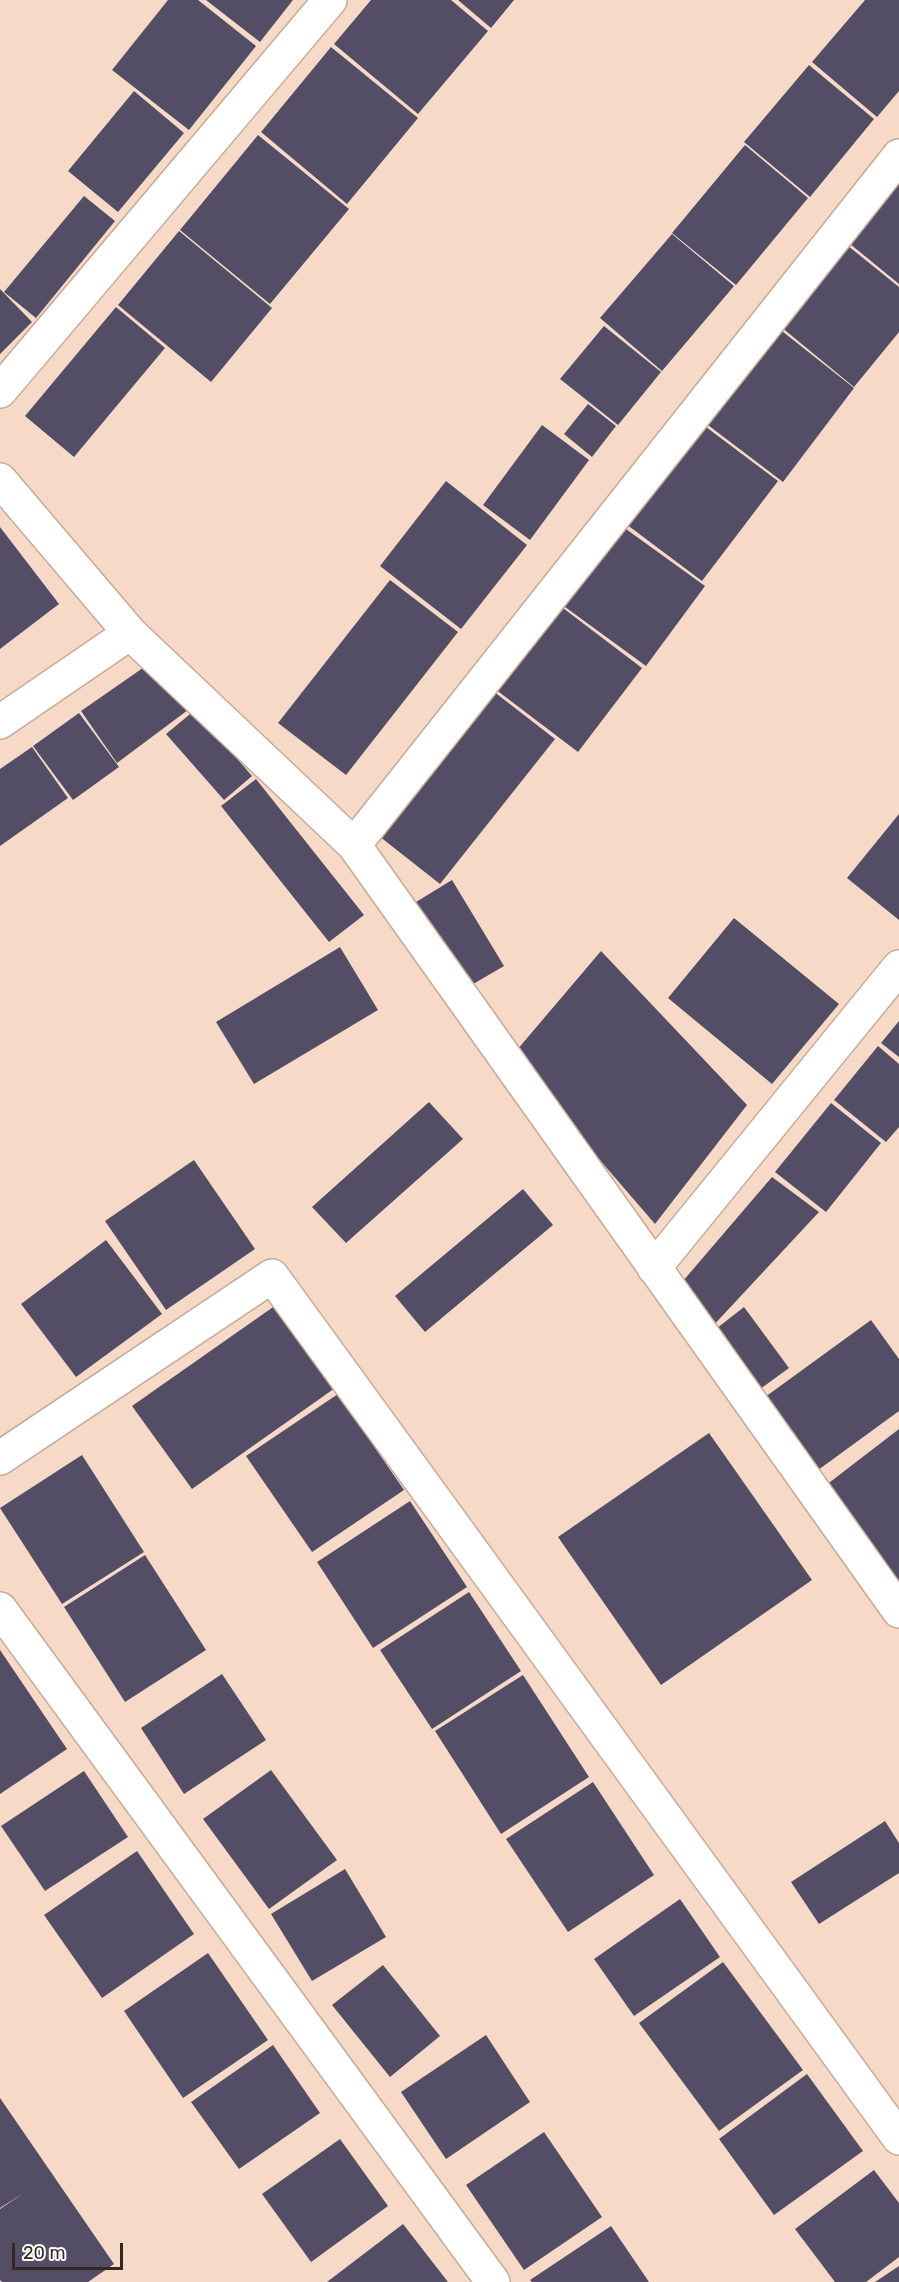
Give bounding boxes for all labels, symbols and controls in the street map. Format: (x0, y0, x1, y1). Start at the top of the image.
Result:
scale bar (15, 2231, 126, 2269)
text: 20 m (23, 2242, 65, 2264)

